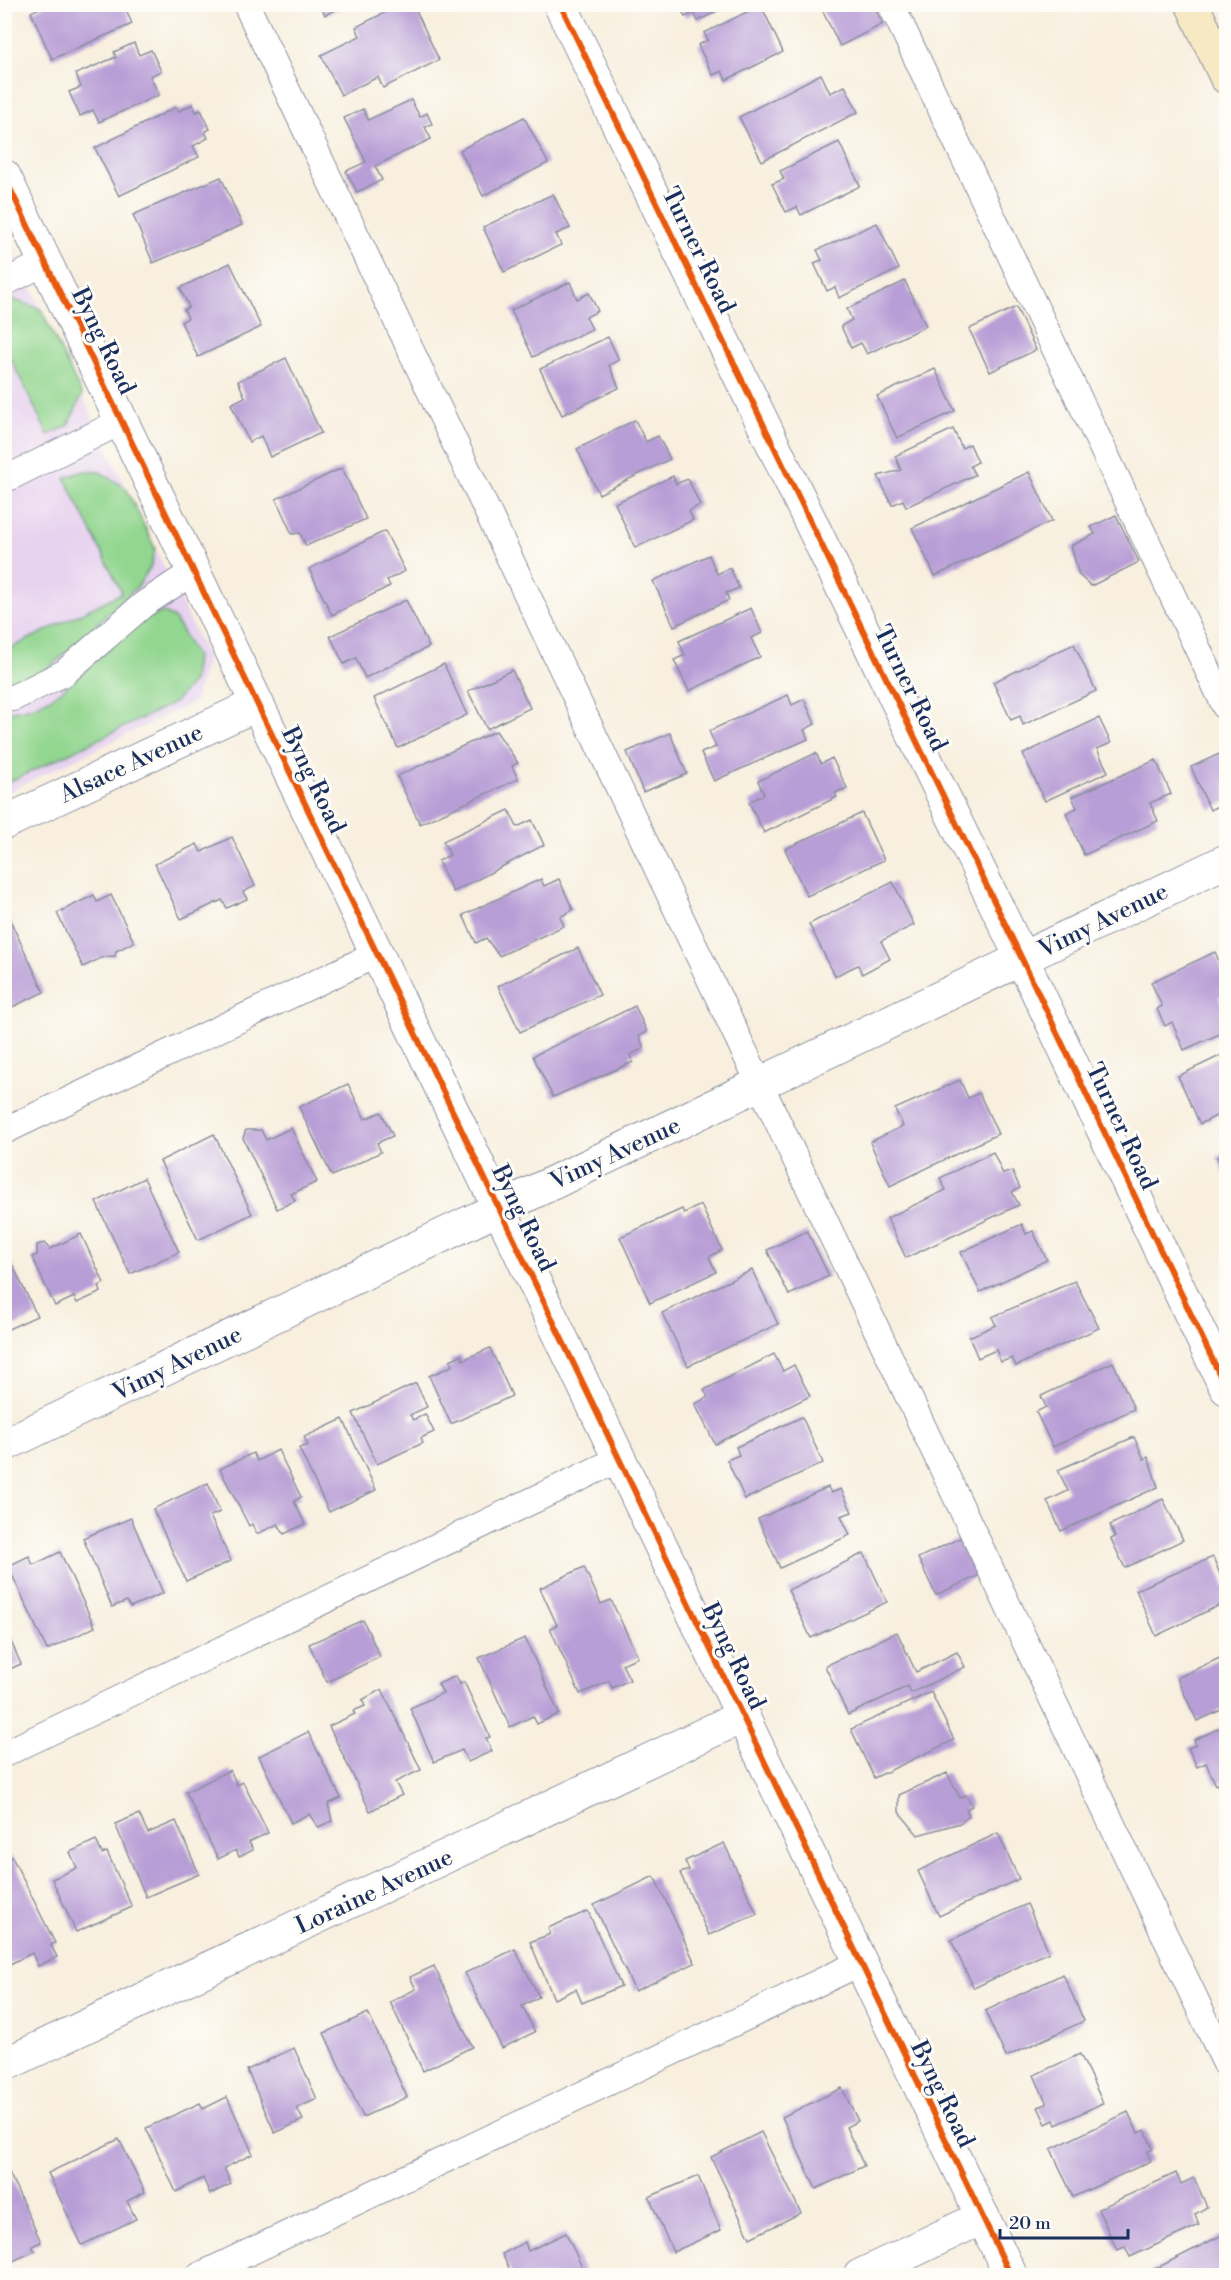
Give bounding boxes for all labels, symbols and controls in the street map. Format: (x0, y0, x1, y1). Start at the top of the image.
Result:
street label: Turner Road (655, 182, 742, 319)
street label: Byng Road (64, 282, 142, 400)
street label: Turner Road (867, 620, 954, 757)
street label: Alsace Avenue (54, 718, 208, 811)
street label: Byng Road (274, 721, 352, 839)
street label: Vimy Avenue (1033, 877, 1173, 966)
street label: Turner Road (1079, 1058, 1164, 1195)
street label: Vimy Avenue (545, 1111, 685, 1198)
street label: Byng Road (484, 1159, 562, 1277)
street label: Vimy Avenue (107, 1320, 247, 1409)
street label: Byng Road (694, 1597, 772, 1715)
street label: Loraine Avenue (291, 1842, 458, 1941)
street label: Byng Road (903, 2035, 981, 2153)
scale bar (1000, 2202, 1128, 2240)
text: 20 m (1009, 2212, 1051, 2235)

